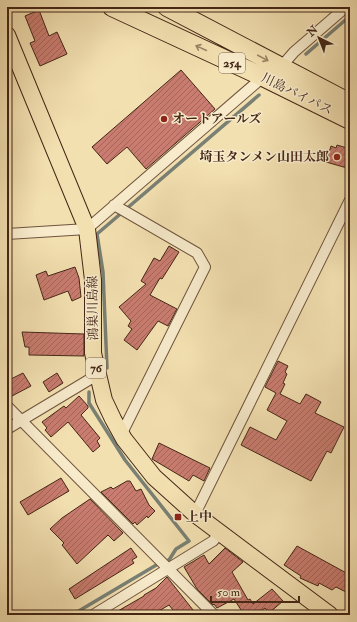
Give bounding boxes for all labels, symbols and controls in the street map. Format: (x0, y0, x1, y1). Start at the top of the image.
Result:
north arrow (299, 18, 339, 58)
text: N (304, 22, 321, 40)
one-way arrow (196, 44, 208, 51)
road number: 254 (219, 53, 245, 73)
one-way arrow (257, 54, 269, 62)
street label: 川島バイパス (259, 70, 335, 118)
place label: オートアールズ (172, 111, 262, 127)
marker: オートアールズ (159, 114, 169, 124)
place label: 埼玉タンメン山田太郎 (199, 149, 329, 165)
marker: 埼玉タンメン山田太郎 (332, 152, 342, 162)
street label: 鴻巣川島線 (84, 275, 102, 341)
road number: 76 (86, 358, 106, 378)
place label: 上中 (186, 509, 212, 525)
marker: 上中 (173, 512, 183, 522)
scale bar (211, 578, 299, 604)
text: 50 m (217, 585, 241, 600)

